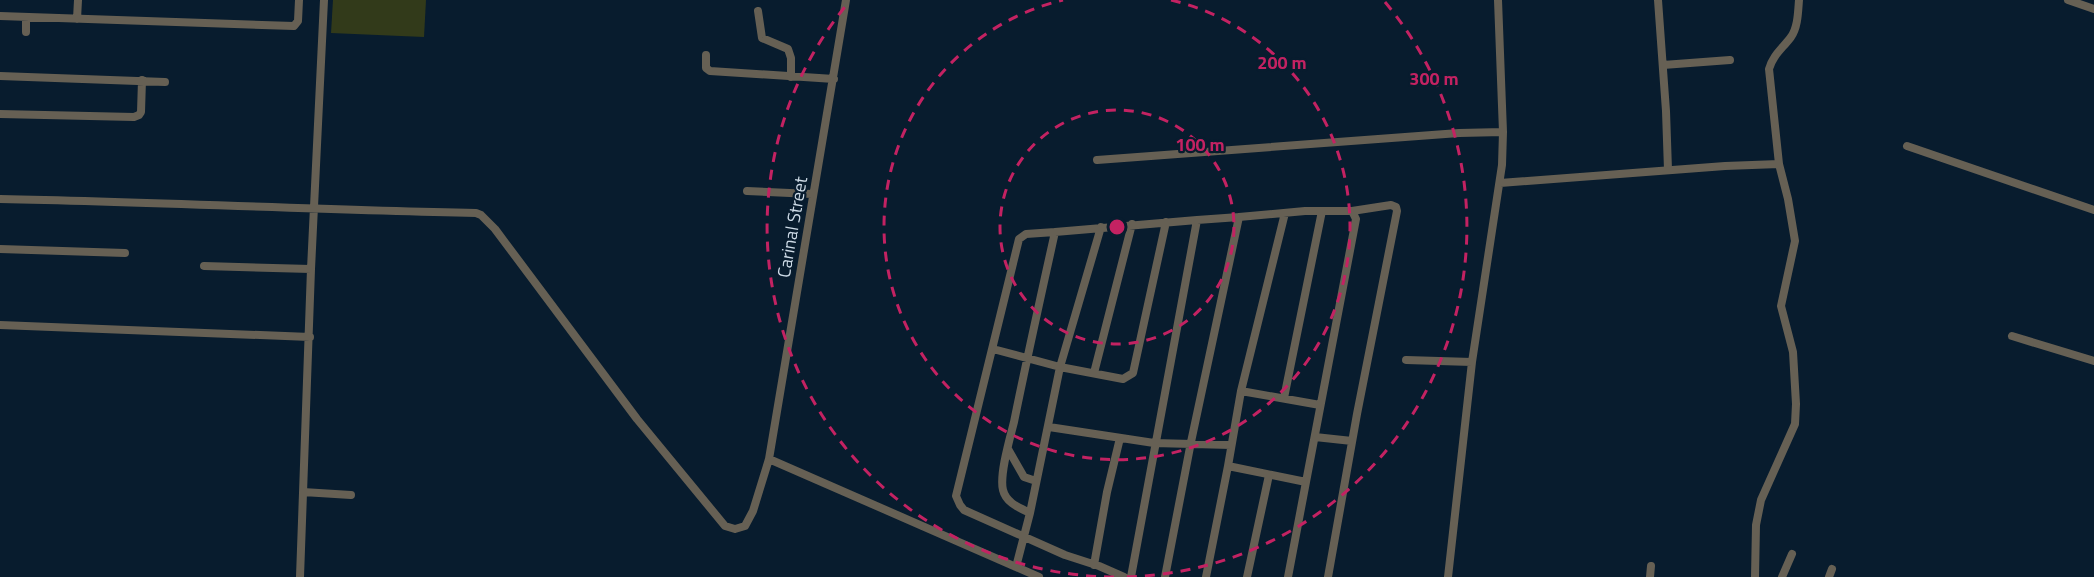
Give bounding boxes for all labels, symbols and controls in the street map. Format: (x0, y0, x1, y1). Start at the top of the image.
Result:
text: 200 m (1257, 49, 1307, 76)
text: 300 m (1409, 65, 1459, 92)
text: 100 m (1175, 131, 1225, 158)
street label: Carinal Street (770, 174, 814, 280)
centre of rings (1107, 217, 1127, 237)

